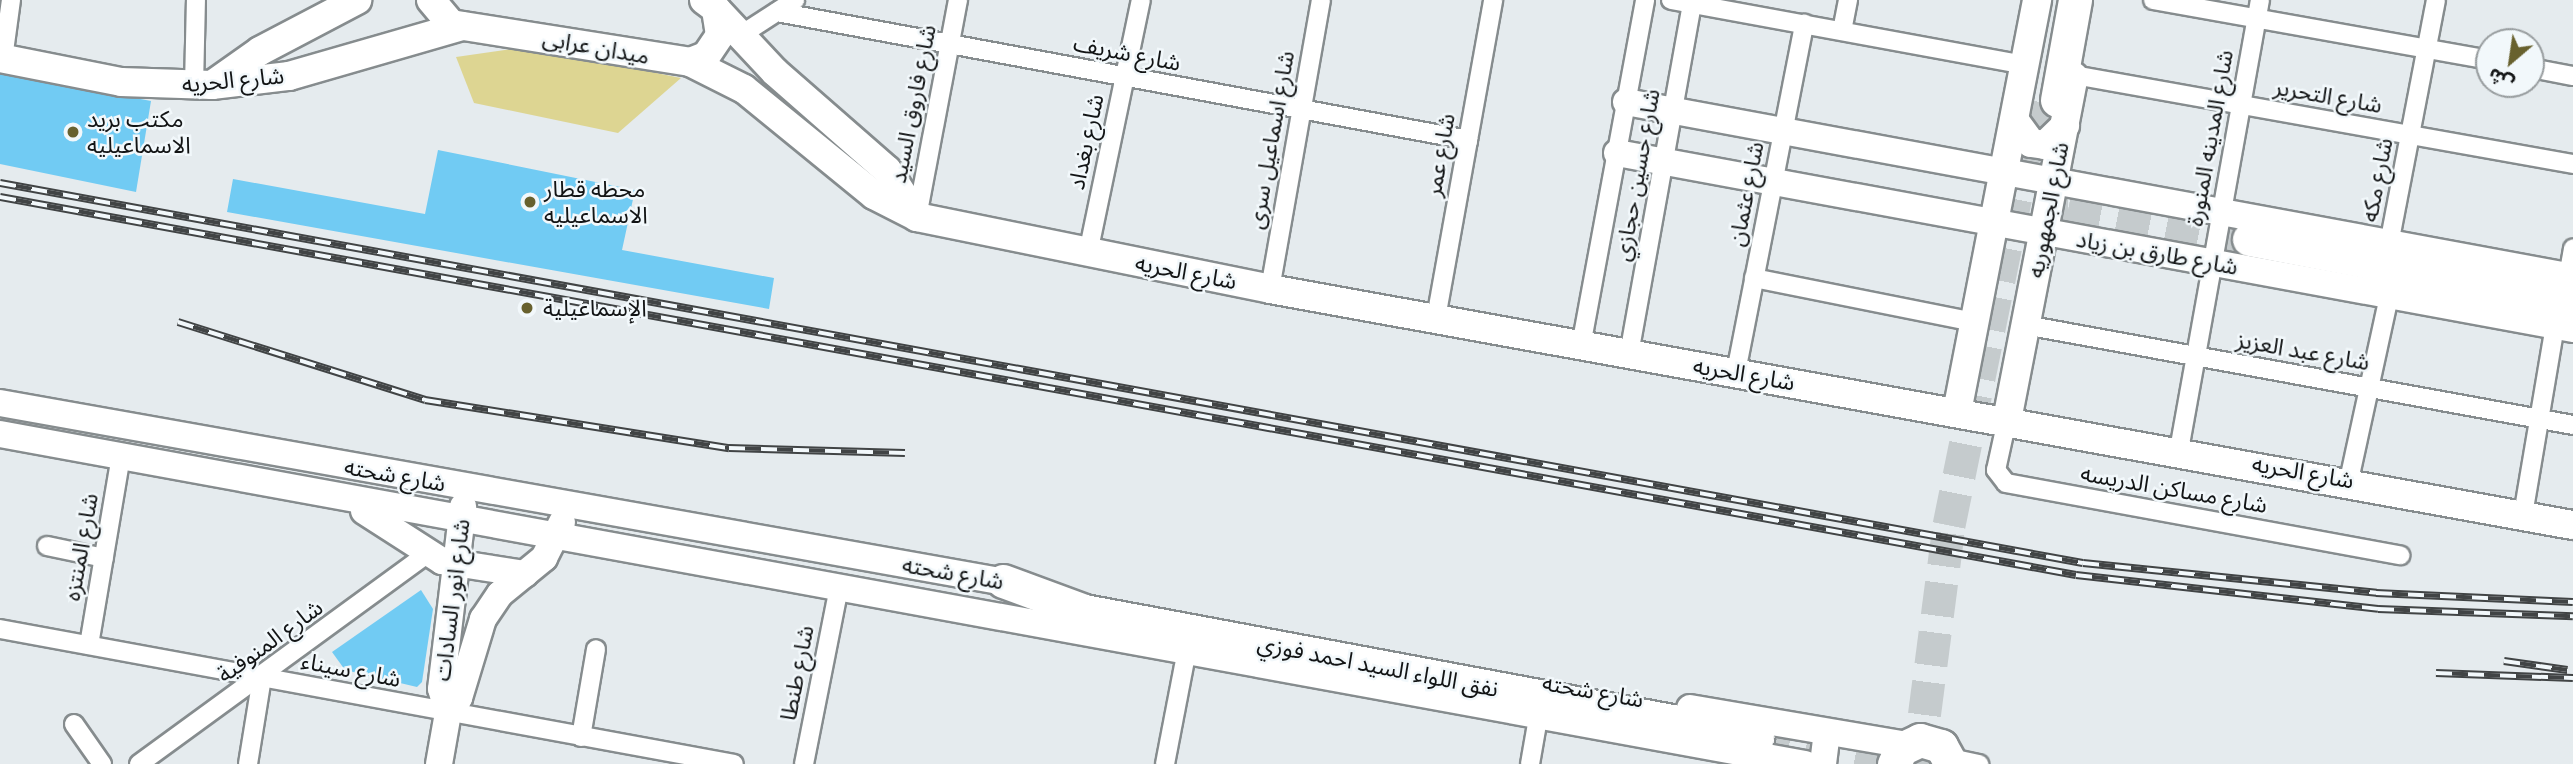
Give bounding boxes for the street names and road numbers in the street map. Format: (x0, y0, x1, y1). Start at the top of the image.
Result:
street label: شارع فاروق السيد (884, 23, 942, 185)
street label: ميدان عرابى (540, 24, 652, 70)
street label: شارع شريف (1071, 29, 1183, 77)
street label: شارع المدينه المنورة (2181, 48, 2239, 228)
street label: شارع اسماعيل سرى (1242, 49, 1300, 231)
street label: شارع الحريه (181, 62, 285, 98)
street label: شارع التحرير (2272, 73, 2384, 119)
street label: شارع حسين حجازي (1608, 87, 1666, 263)
street label: شارع بغداد (1062, 92, 1110, 192)
street label: شارع عمر (1419, 111, 1461, 199)
street label: شارع مكه (2355, 136, 2399, 224)
street label: شارع عثمان (1722, 139, 1770, 249)
street label: شارع الجمهوريه (2021, 140, 2075, 280)
street label: شارع طارق بن زياد (2074, 225, 2240, 281)
street label: شارع الحريه (1133, 249, 1239, 295)
street label: شارع عبد العزيز (2234, 326, 2372, 376)
street label: شارع الحريه (1691, 351, 1797, 397)
street label: شارع الحريه (2250, 449, 2356, 495)
street label: شارع شحته (342, 453, 448, 497)
street label: شارع مساكن الدريسه (2079, 459, 2269, 519)
street label: شارع المنتزه (58, 491, 104, 603)
street label: شارع انور السادات (428, 517, 476, 683)
street label: شارع شحته (900, 551, 1006, 595)
street label: شارع المنوفية (212, 594, 328, 688)
street label: شارع طنطا (774, 623, 820, 723)
street label: نفق اللواء السيد احمد فوزي (1255, 629, 1501, 703)
street label: شارع سيناء (299, 647, 403, 693)
street label: شارع شحته (1540, 669, 1646, 713)

